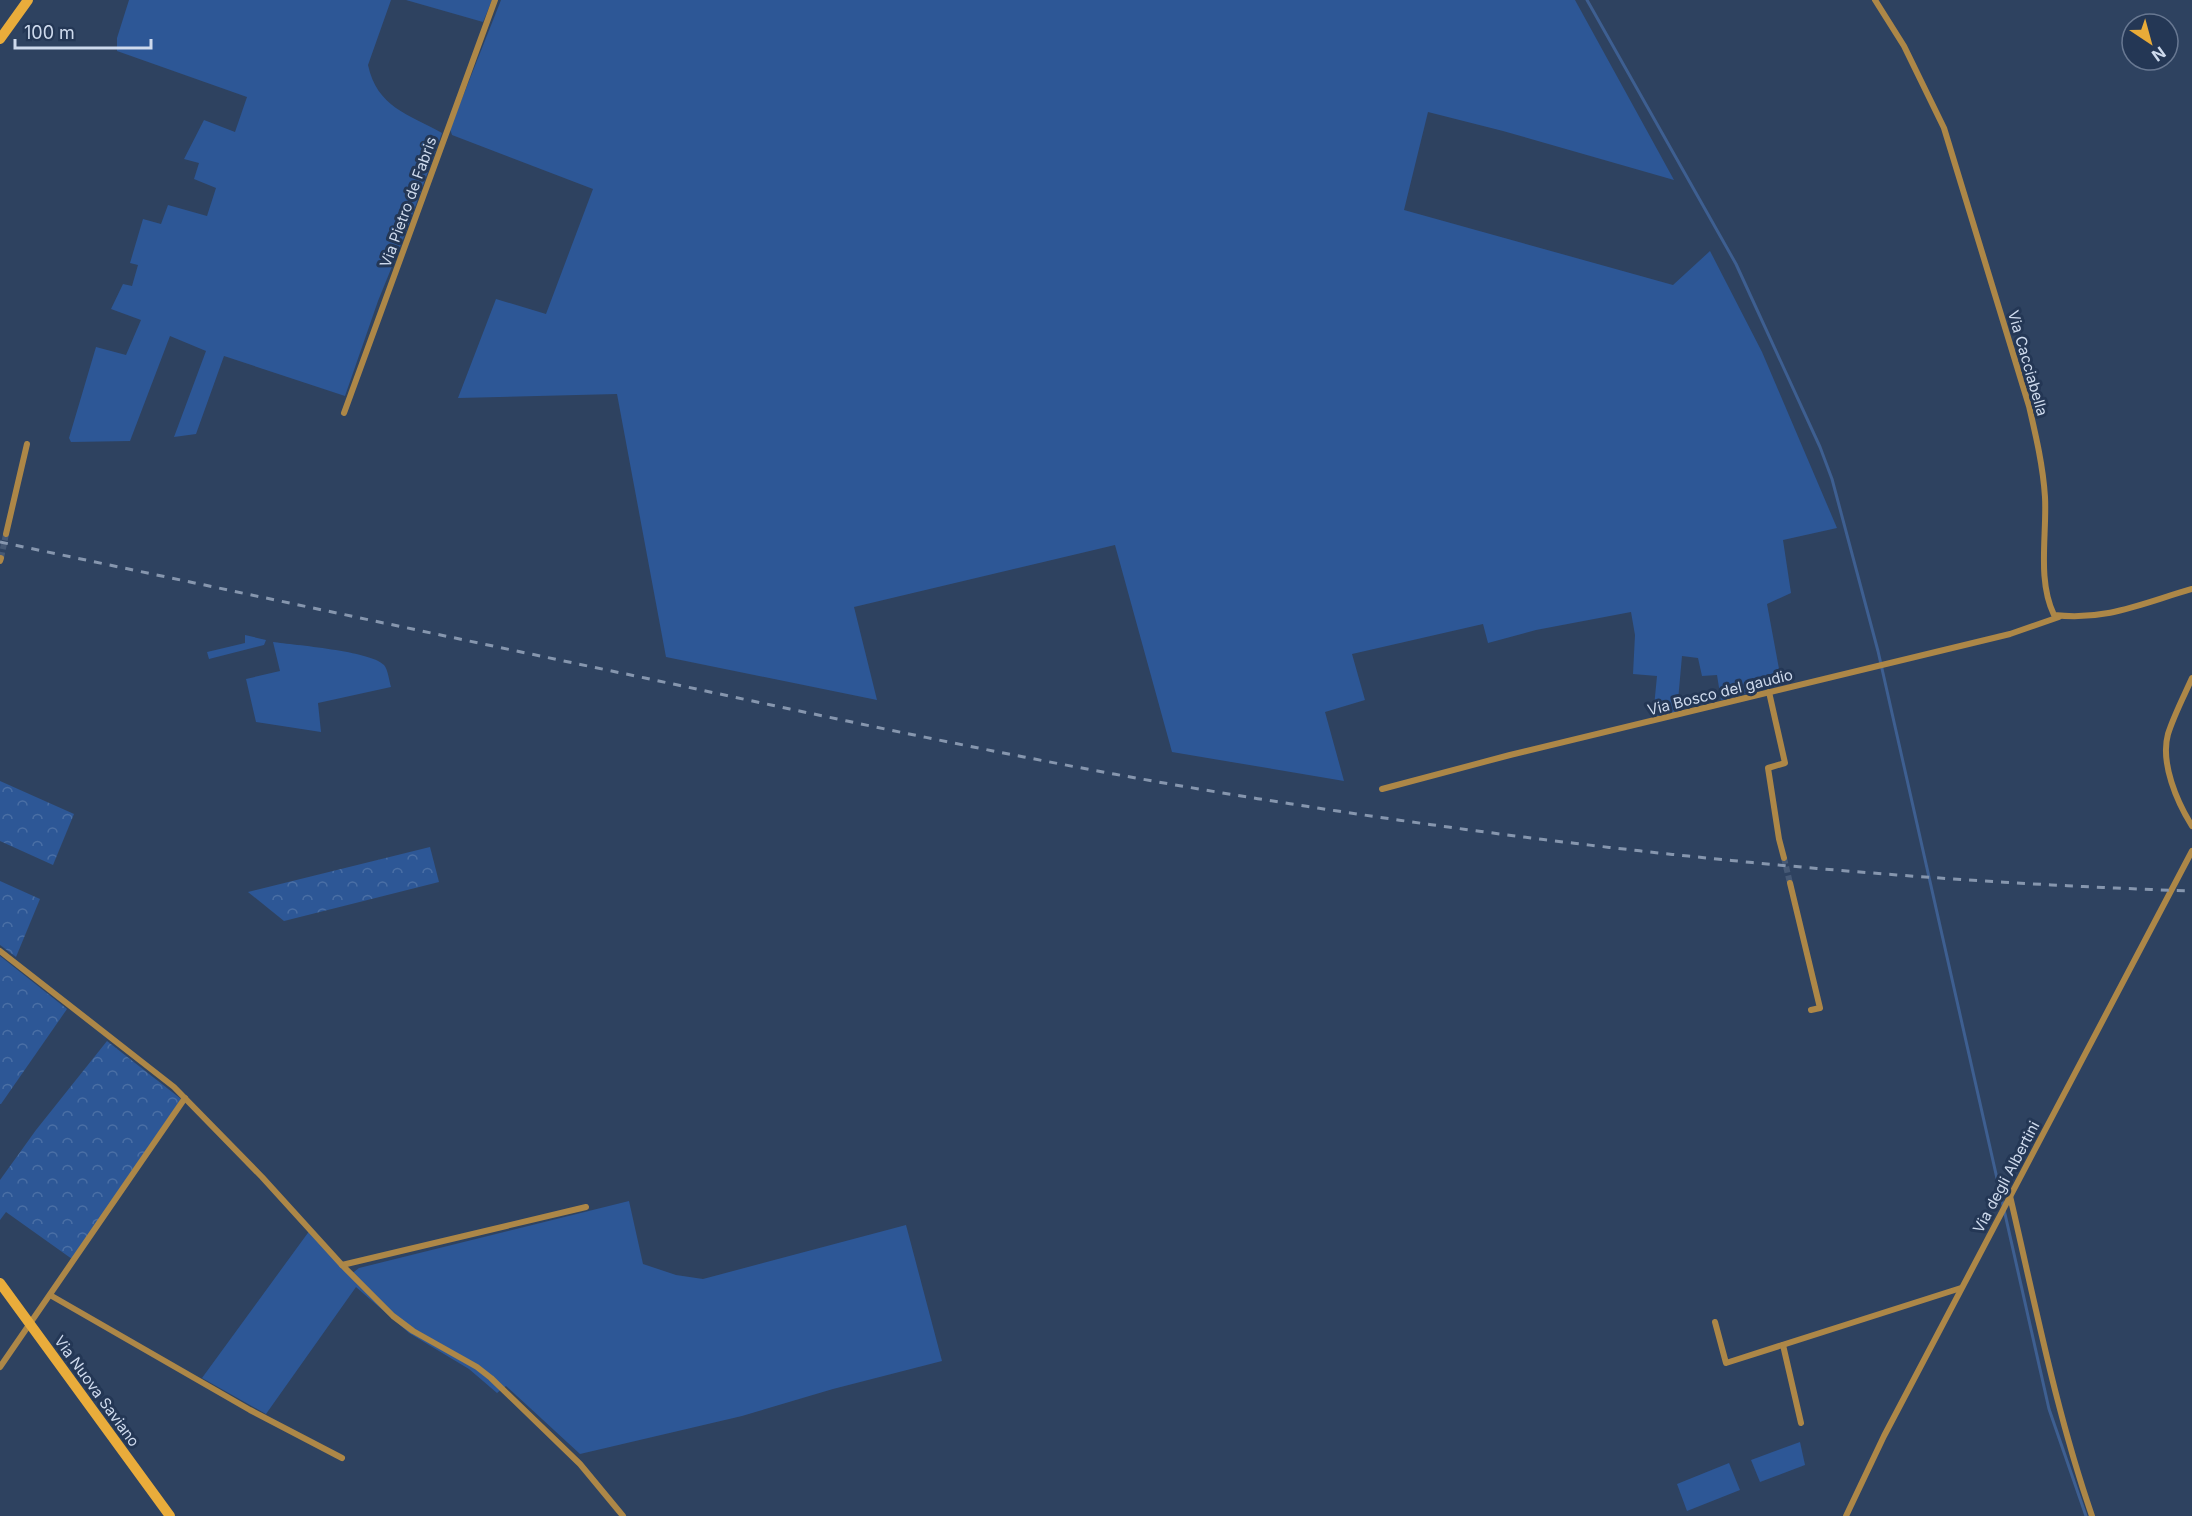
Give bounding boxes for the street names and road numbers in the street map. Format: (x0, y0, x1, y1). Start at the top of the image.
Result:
street label: Via Pietro de Fabris (376, 134, 441, 270)
street label: Via Cacciabella (2004, 308, 2052, 418)
street label: Via Bosco del gaudio (1645, 665, 1795, 719)
street label: Via degli Albertini (1968, 1118, 2044, 1236)
street label: Via Nuova Saviano (50, 1332, 144, 1450)

